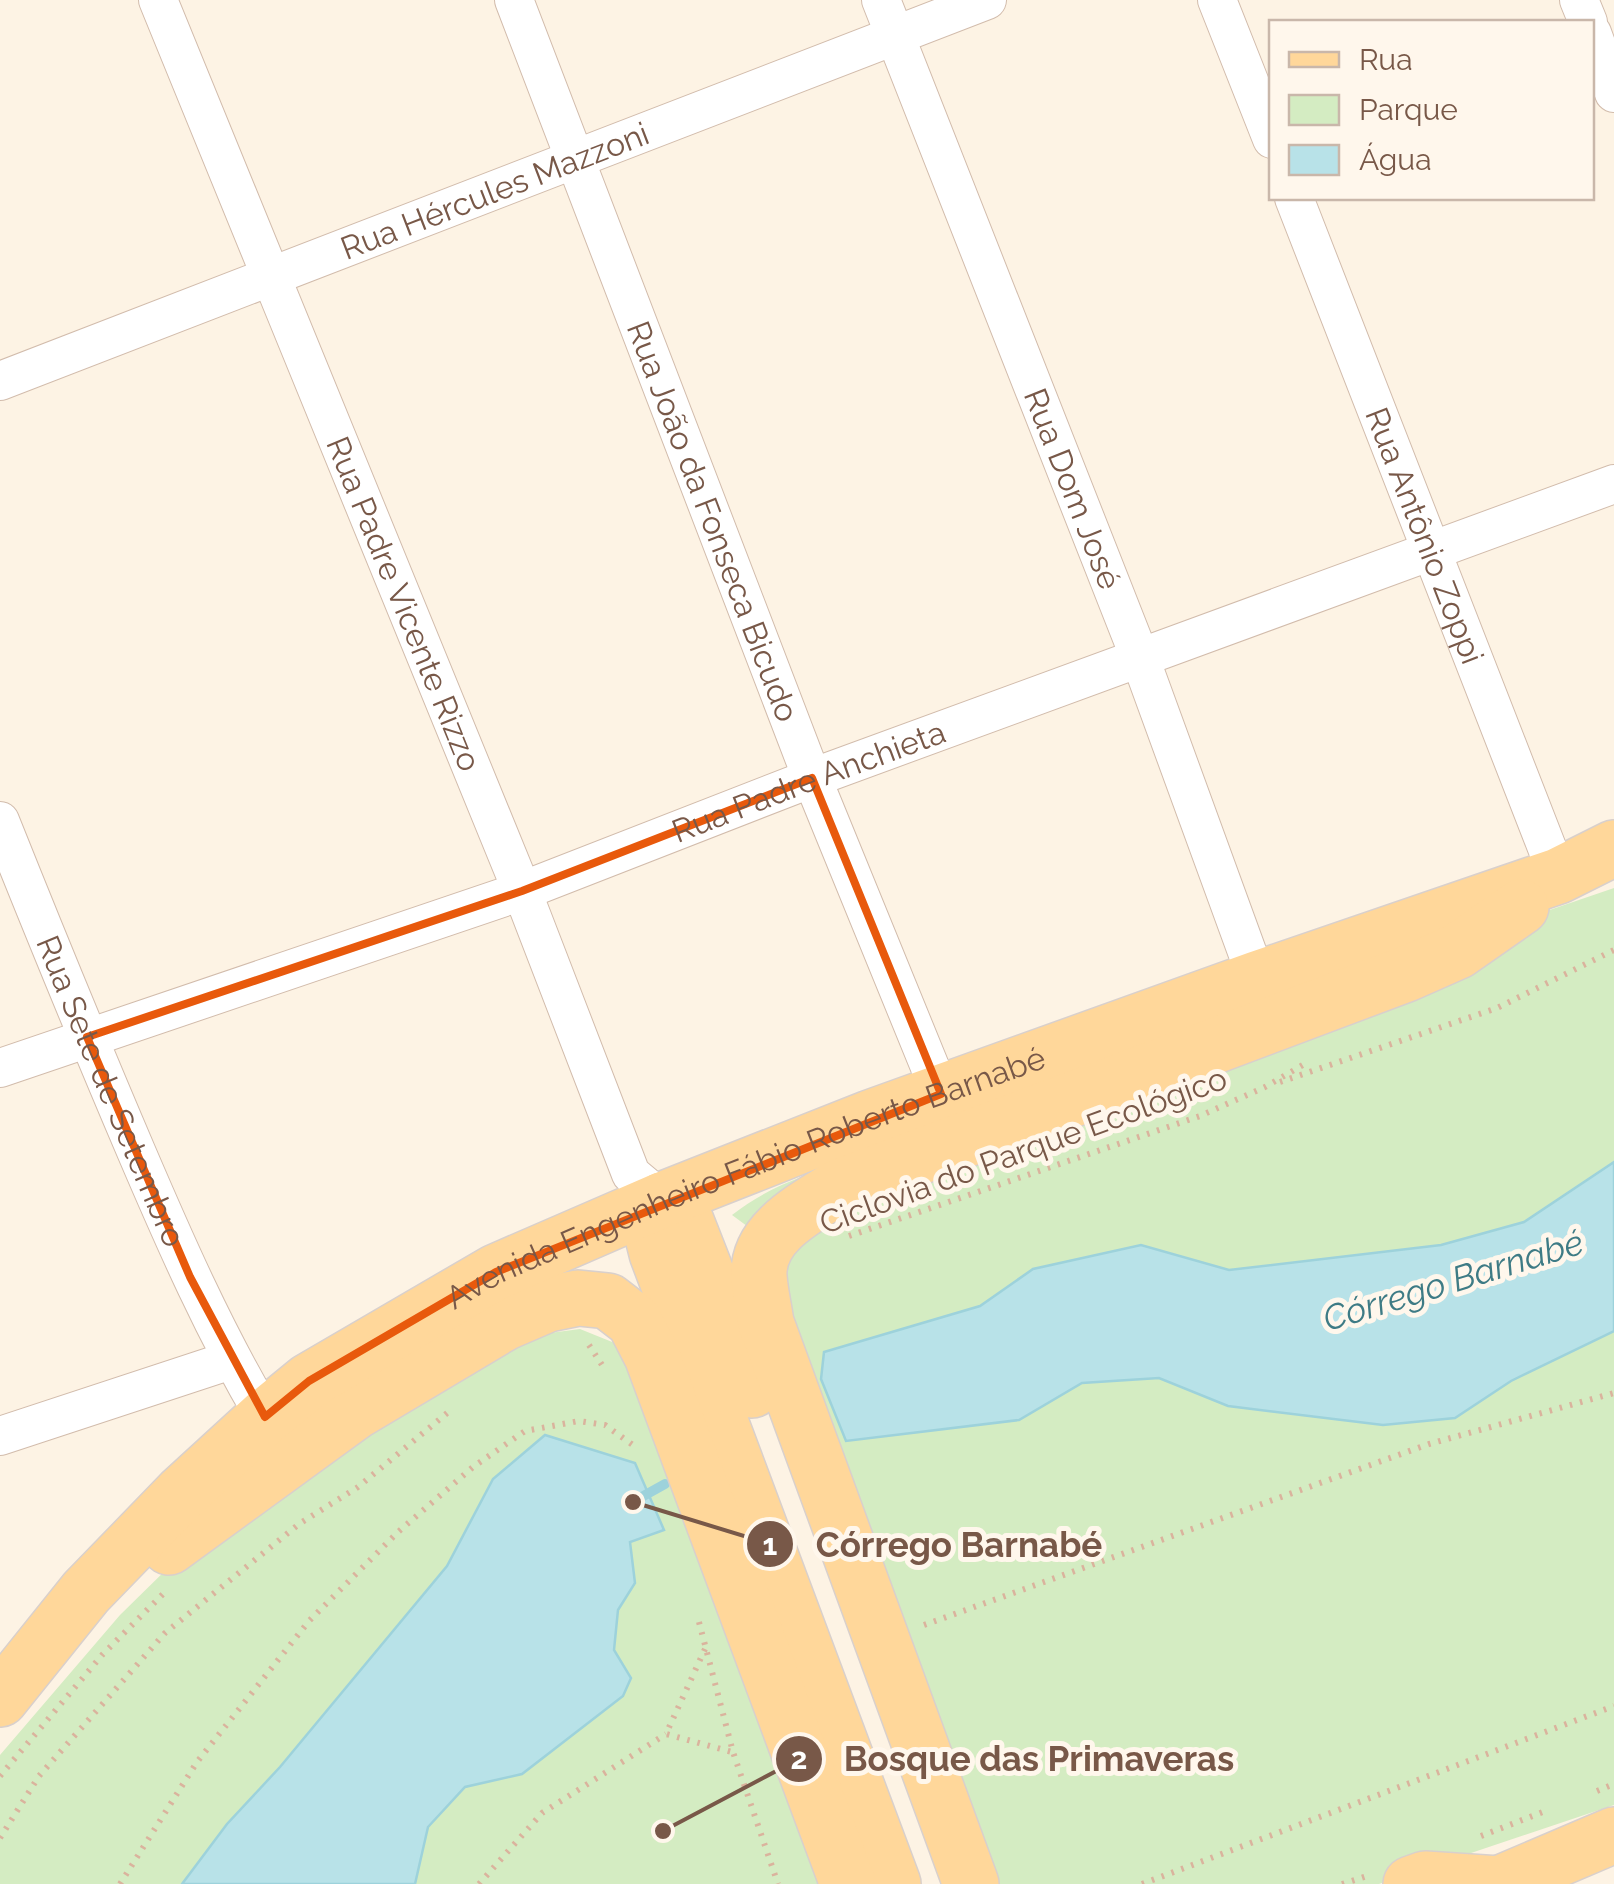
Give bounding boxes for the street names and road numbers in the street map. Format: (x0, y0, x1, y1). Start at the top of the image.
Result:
street label: Rua Hércules Mazzoni (335, 114, 654, 266)
street label: Rua João da Fonseca Bicudo (620, 316, 807, 726)
street label: Rua Dom José (1017, 383, 1129, 594)
street label: Rua Antônio Zoppi (1359, 402, 1492, 669)
street label: Rua Padre Vicente Rizzo (320, 431, 489, 776)
street label: Rua Padre Anchieta (666, 712, 950, 849)
street label: Rua Sete de Setembro (30, 930, 194, 1252)
street label: Avenida Engenheiro Fábio Roberto Barnabé (439, 1038, 1050, 1316)
street label: Ciclovia do Parque Ecológico (814, 1059, 1232, 1241)

